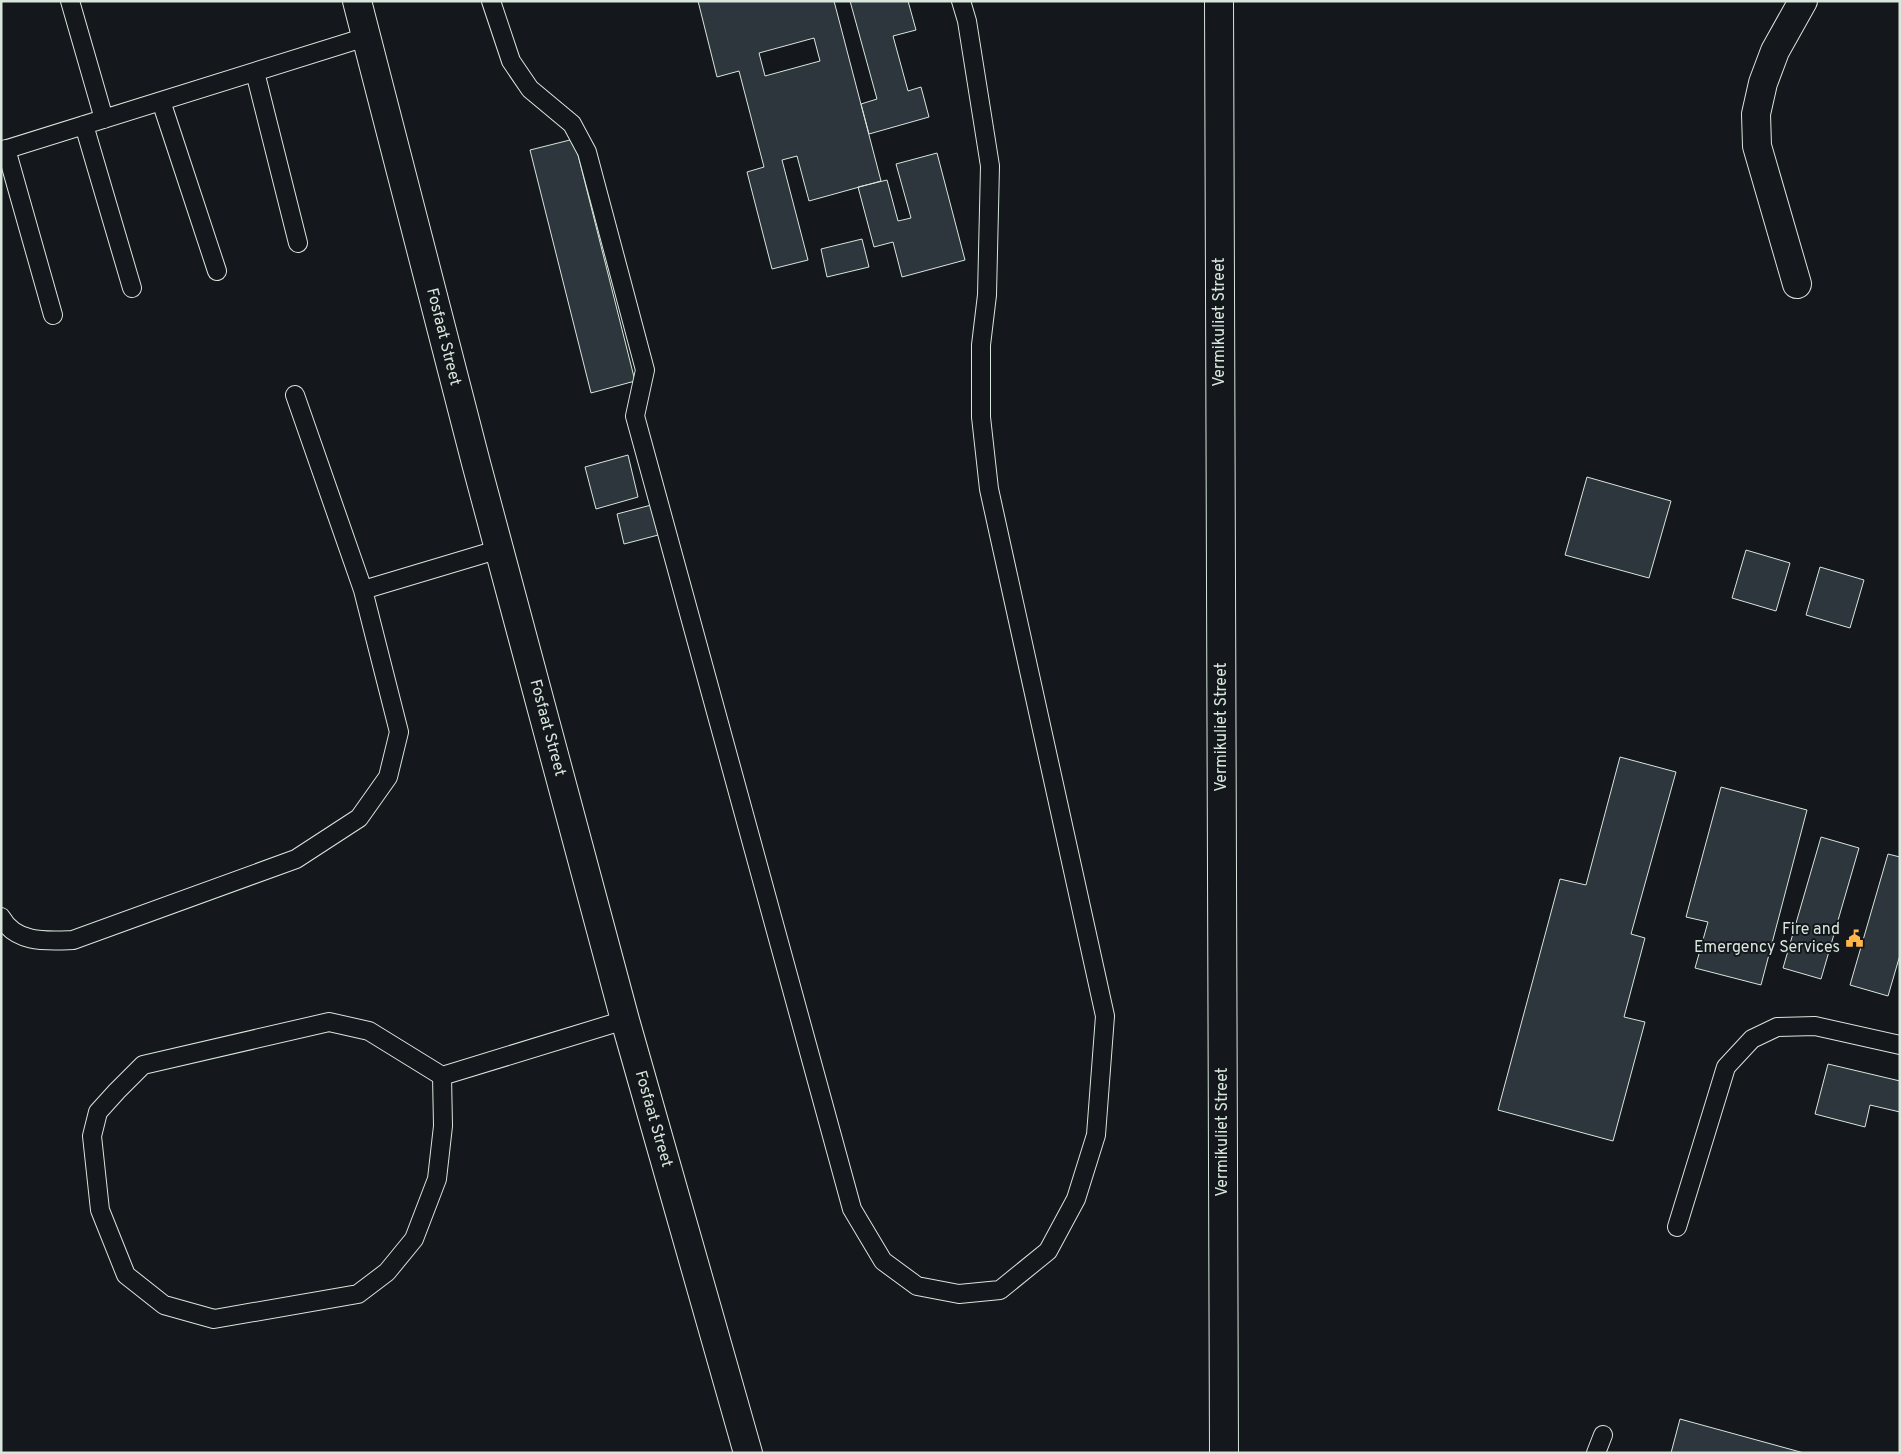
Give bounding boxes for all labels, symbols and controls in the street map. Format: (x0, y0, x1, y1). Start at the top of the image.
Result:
street label: Vermikuliet Street (1210, 257, 1230, 387)
street label: Fosfaat Street (421, 286, 465, 388)
street label: Vermikuliet Street (1212, 662, 1232, 792)
street label: Fosfaat Street (524, 677, 570, 779)
place label: Fire and Emergency Services (1694, 920, 1840, 958)
public building icon: Fire and Emergency Services (1844, 929, 1864, 949)
street label: Vermikuliet Street (1213, 1067, 1233, 1197)
street label: Fosfaat Street (630, 1068, 676, 1170)

